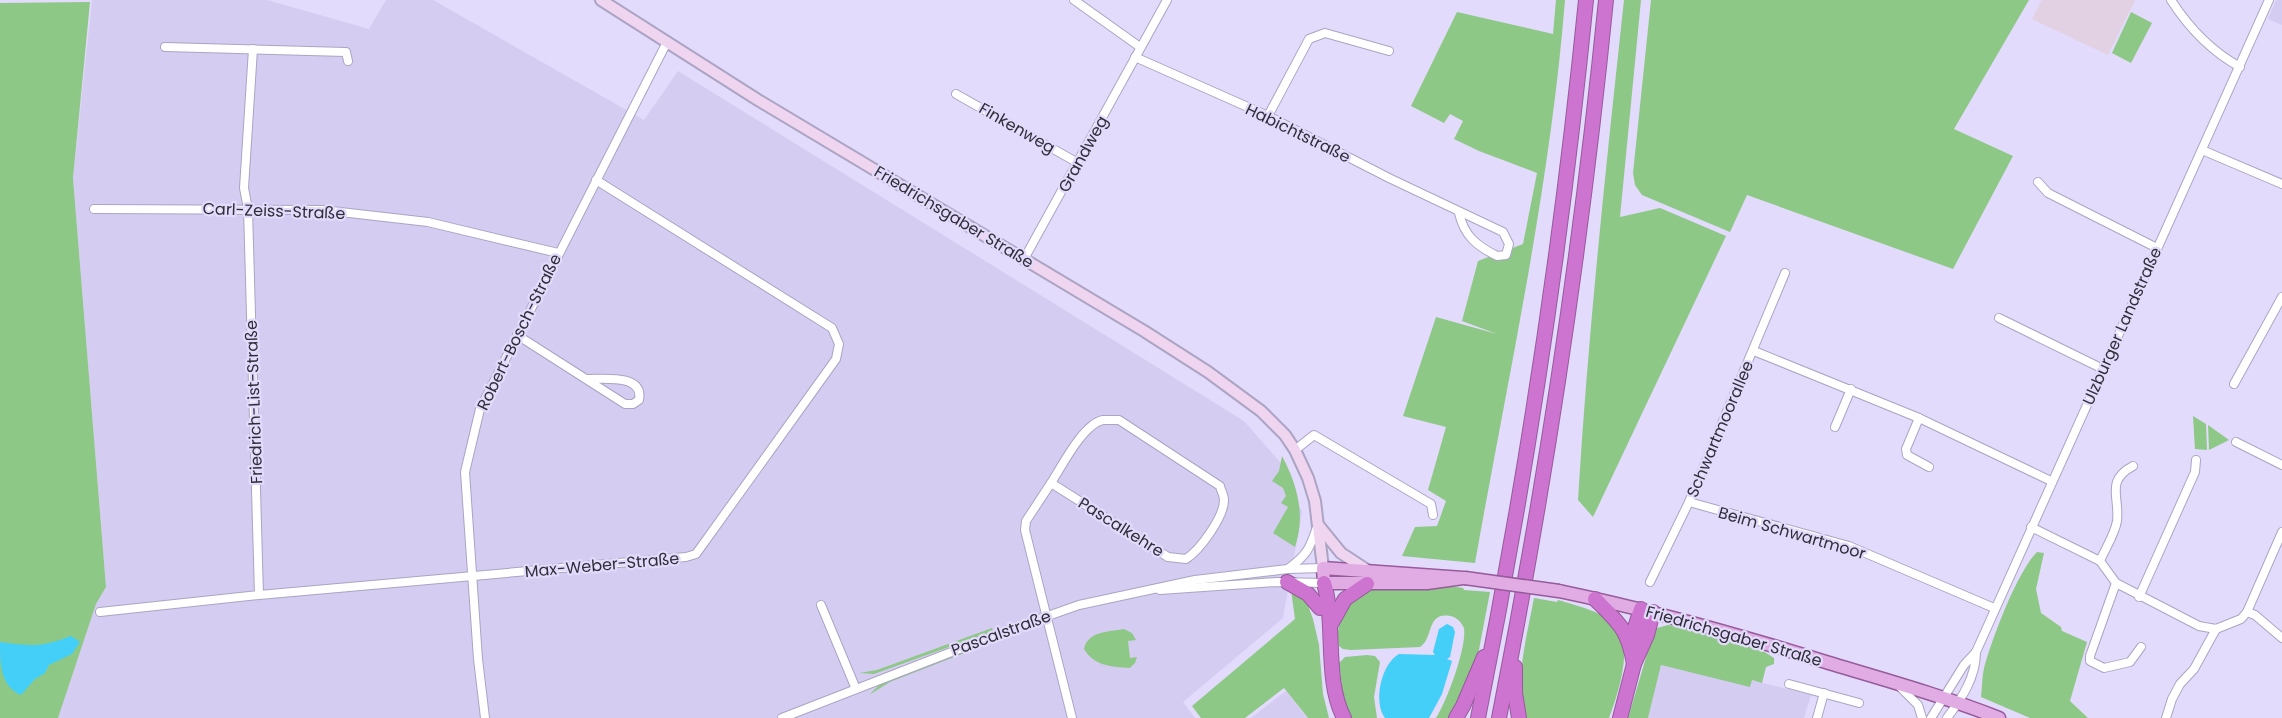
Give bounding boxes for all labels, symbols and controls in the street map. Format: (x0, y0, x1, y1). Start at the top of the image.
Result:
street label: Finkenweg (975, 97, 1059, 159)
street label: Habichtstraße (1242, 98, 1354, 168)
street label: Grandweg (1053, 112, 1113, 196)
street label: Friedrichsgaber Straße (870, 160, 1038, 274)
street label: Carl-Zeiss-Straße (202, 197, 346, 225)
street label: Ulzburger Landstraße (2077, 243, 2167, 409)
street label: Robert-Bosch-Straße (471, 250, 567, 414)
street label: Friedrich-List-Straße (240, 320, 268, 484)
street label: Schwartmoorallee (1681, 357, 1759, 501)
street label: Pascalkehre (1074, 491, 1168, 563)
street label: Beim Schwartmoor (1716, 501, 1868, 565)
street label: Max-Weber-Straße (524, 547, 680, 583)
street label: Friedrichsgaber Straße (1643, 600, 1825, 672)
street label: Pascalstraße (948, 604, 1054, 662)

